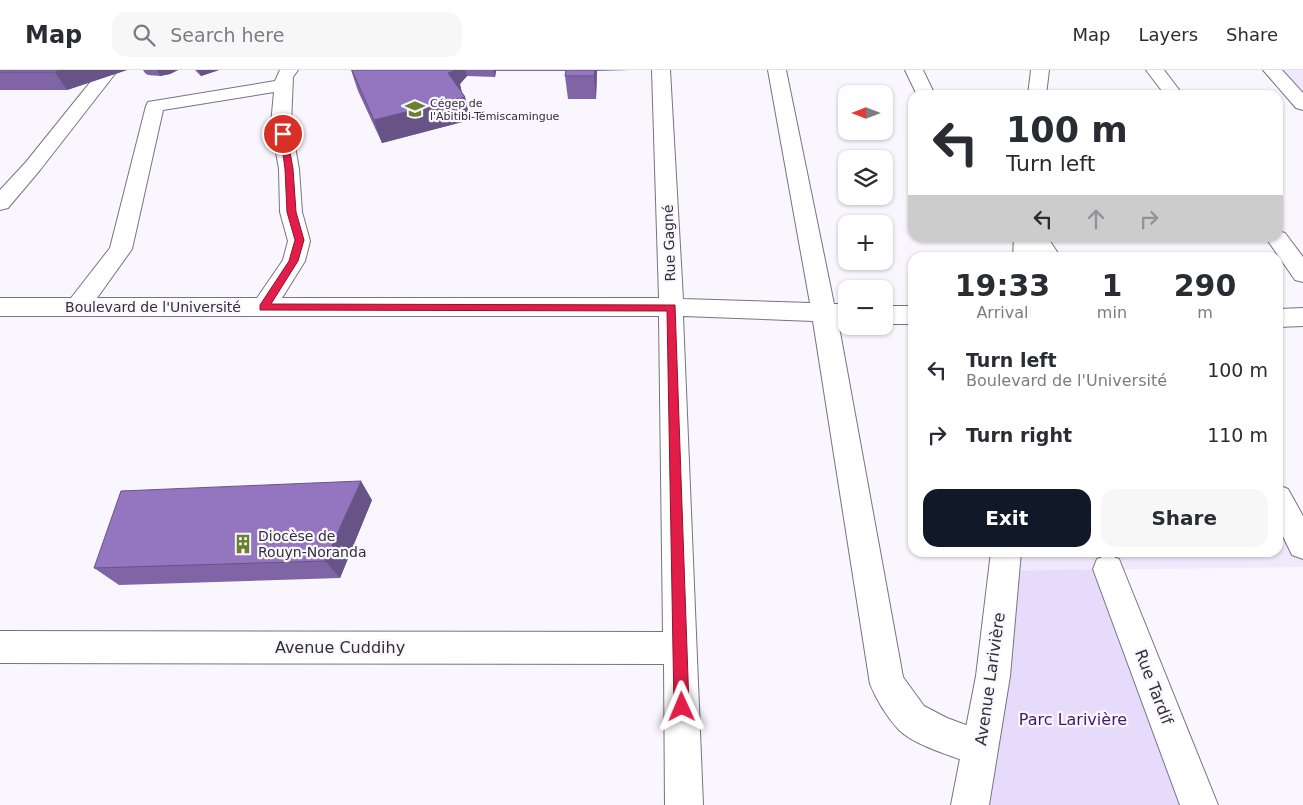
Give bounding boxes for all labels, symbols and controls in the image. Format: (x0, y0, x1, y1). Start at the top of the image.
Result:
search box (112, 12, 462, 57)
text: Map (25, 21, 82, 49)
icon: search (130, 21, 158, 49)
text: Search here (170, 24, 284, 46)
text: Map (1072, 24, 1110, 45)
text: Layers (1138, 24, 1198, 45)
text: Share (1226, 24, 1278, 45)
north arrow (838, 85, 892, 140)
map controls (838, 85, 893, 335)
place label: Cégep de l'Abitibi-Témiscamingue (430, 97, 560, 123)
school or university icon: Cégep de l'Abitibi-Témiscamingue (404, 98, 426, 120)
icon: left (923, 110, 988, 175)
text: 100 m (1006, 110, 1128, 150)
pin (262, 113, 304, 155)
icon: arrive (269, 120, 297, 148)
button: layers (838, 150, 893, 205)
text: Turn left (1006, 151, 1095, 176)
street label: Rue Gagné (660, 204, 678, 282)
icon: left (1029, 205, 1057, 233)
icon: ahead (1082, 205, 1110, 233)
icon: right (1135, 205, 1163, 233)
button: + (838, 215, 893, 270)
text: 19:33 (955, 268, 1050, 303)
text: 1 (1101, 268, 1122, 303)
text: 290 (1174, 268, 1236, 303)
button: − (838, 280, 893, 335)
street label: Boulevard de l'Université (65, 299, 241, 315)
text: Arrival (976, 303, 1028, 322)
text: min (1097, 303, 1127, 322)
text: m (1197, 303, 1213, 322)
text: Turn left (966, 349, 1057, 371)
icon: left (923, 356, 951, 384)
text: 100 m (1207, 359, 1268, 381)
text: Boulevard de l'Université (966, 371, 1167, 390)
icon: right (923, 421, 951, 449)
text: Turn right (966, 424, 1072, 446)
text: 110 m (1207, 424, 1268, 446)
button: Exit (923, 489, 1091, 547)
button: Share (1101, 489, 1268, 547)
place label: Diocèse de Rouyn-Noranda (258, 528, 366, 560)
building icon: Diocèse de Rouyn-Noranda (232, 533, 254, 555)
street label: Avenue Larivière (971, 611, 1009, 747)
street label: Avenue Cuddihy (275, 638, 405, 657)
street label: Rue Tardif (1131, 647, 1177, 728)
position arrow (655, 680, 707, 732)
park label: Parc Larivière (1019, 710, 1127, 729)

